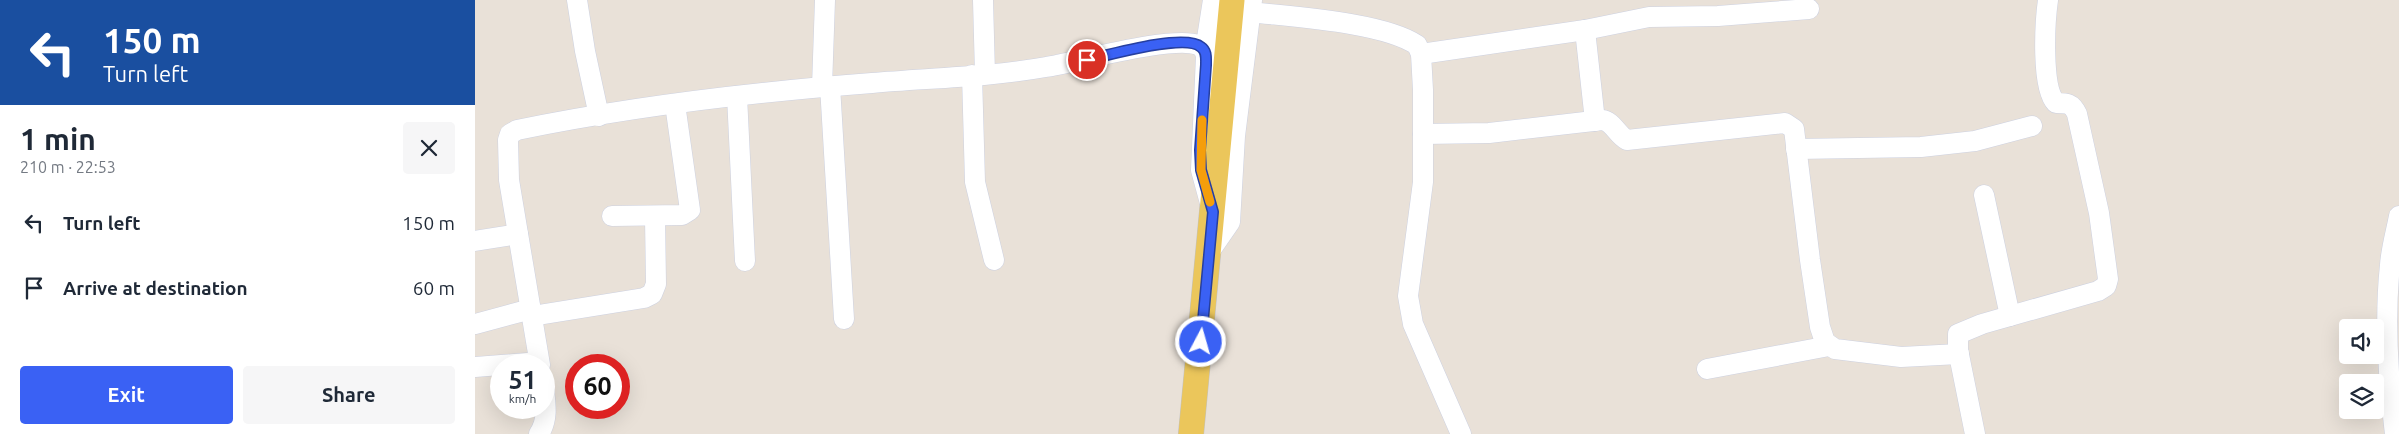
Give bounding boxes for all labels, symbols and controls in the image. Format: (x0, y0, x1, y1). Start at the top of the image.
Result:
icon: left (20, 20, 85, 85)
text: 150 m (103, 20, 201, 60)
pin (1066, 39, 1108, 81)
icon: arrive (1073, 46, 1101, 74)
text: Turn left (103, 61, 188, 86)
text: 1 min (20, 122, 96, 156)
button: close (403, 122, 455, 174)
text: 210 m · 22:53 (20, 158, 116, 176)
icon: left (20, 209, 48, 237)
text: Turn left (63, 212, 141, 234)
text: 150 m (402, 212, 455, 234)
icon: arrive (20, 274, 48, 302)
text: Arrive at destination (63, 277, 248, 299)
text: 60 m (413, 277, 455, 299)
position arrow (1174, 315, 1226, 367)
map controls (2339, 319, 2384, 419)
button: sound (2339, 319, 2384, 364)
speed limit sign: 60 (565, 354, 630, 419)
button: Exit (20, 366, 233, 424)
button: Share (243, 366, 455, 424)
text: 51 (508, 366, 537, 394)
button: layers (2339, 374, 2384, 419)
text: km/h (509, 392, 536, 405)

